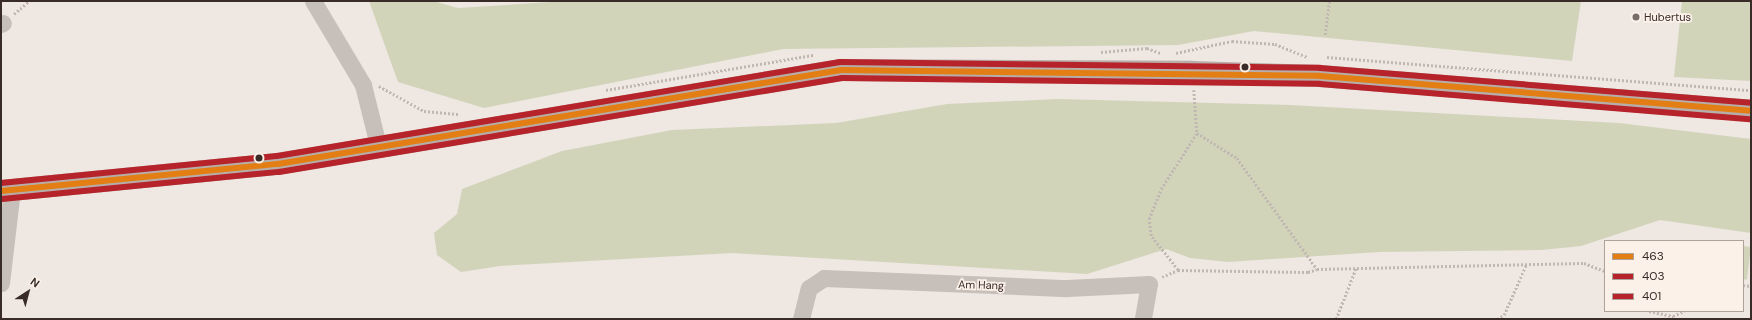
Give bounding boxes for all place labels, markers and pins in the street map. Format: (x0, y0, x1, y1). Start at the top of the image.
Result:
place label: Hubertus (1644, 10, 1691, 24)
marker: Hubertus (1631, 12, 1641, 22)
unlabelled marker (1240, 62, 1250, 72)
unlabelled marker (254, 153, 264, 163)

